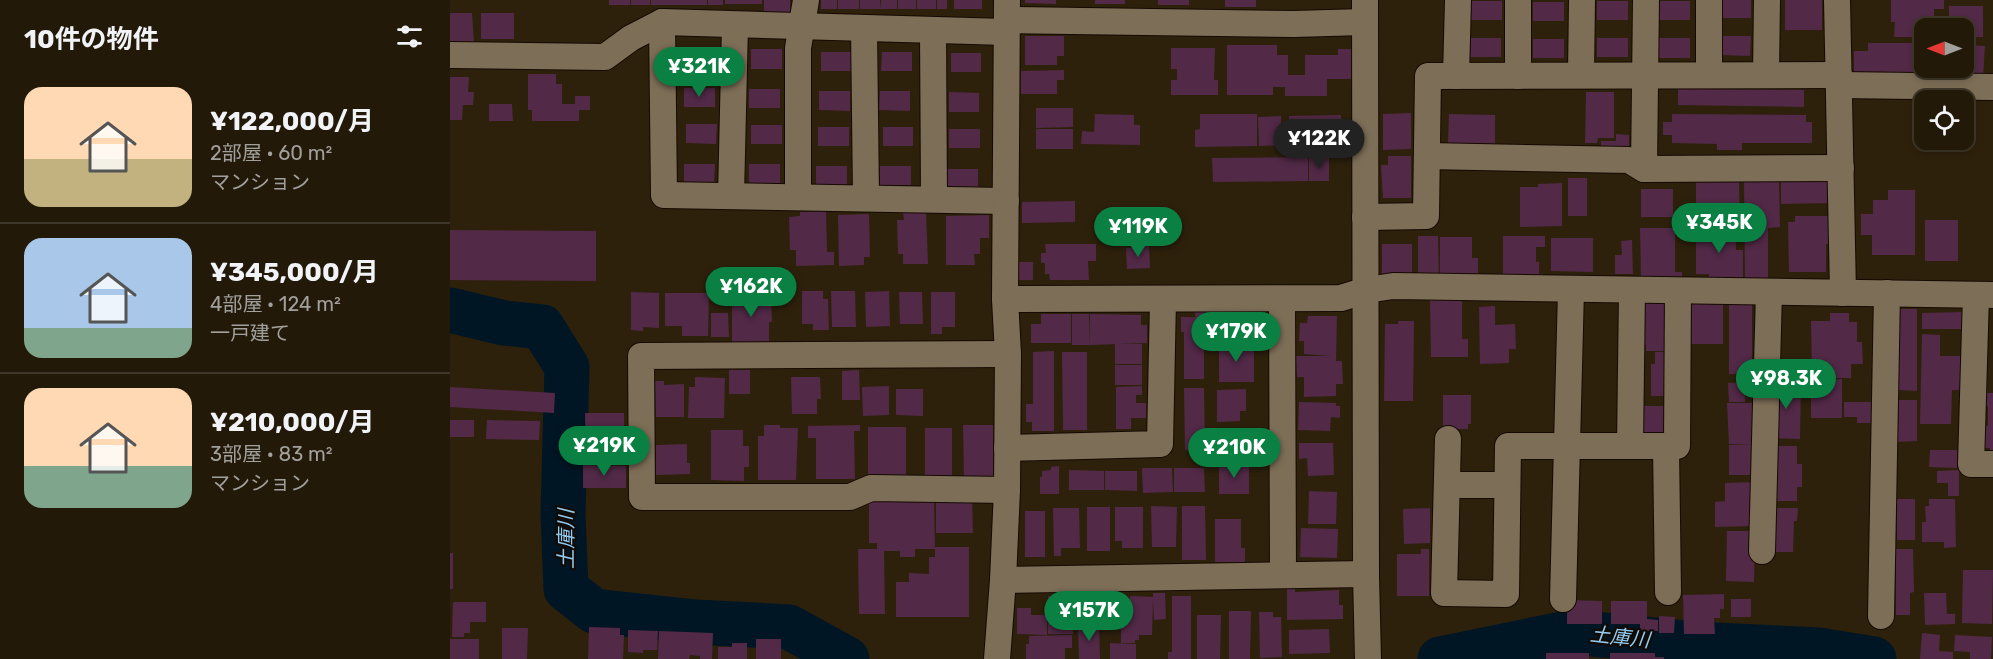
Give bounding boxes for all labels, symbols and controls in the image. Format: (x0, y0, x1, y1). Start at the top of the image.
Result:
north arrow (1914, 18, 1974, 78)
map controls (1914, 18, 1974, 150)
icon: filters (393, 20, 426, 53)
text: 10件の物件 (24, 24, 159, 55)
pin: ¥321K (657, 47, 741, 98)
text: ¥321K (667, 54, 731, 78)
button: locate (1914, 90, 1974, 150)
text: ¥122,000/月 (210, 106, 374, 137)
icon: home (72, 111, 144, 183)
pin: ¥122K (1277, 119, 1361, 170)
text: ¥122K (1288, 126, 1350, 150)
text: 2部屋 · 60 m² (210, 141, 332, 165)
text: マンション (210, 170, 310, 194)
pin: ¥345K (1677, 203, 1761, 254)
pin: ¥119K (1096, 207, 1180, 258)
text: ¥345K (1686, 210, 1752, 234)
text: ¥119K (1108, 214, 1168, 238)
text: ¥345,000/月 (210, 257, 379, 288)
icon: home (72, 262, 144, 334)
pin: ¥162K (709, 267, 793, 318)
text: ¥162K (720, 274, 783, 298)
text: 4部屋 · 124 m² (210, 292, 341, 316)
pin: ¥179K (1194, 312, 1278, 363)
text: ¥179K (1205, 319, 1267, 343)
text: 一戸建て (210, 321, 290, 345)
pin: ¥98.3K (1737, 359, 1835, 410)
text: ¥98.3K (1750, 366, 1822, 390)
text: ¥210,000/月 (210, 407, 375, 438)
icon: home (72, 412, 144, 484)
pin: ¥219K (562, 426, 646, 477)
pin: ¥210K (1192, 428, 1276, 479)
text: ¥219K (573, 433, 635, 457)
text: ¥210K (1202, 435, 1266, 459)
text: 3部屋 · 83 m² (210, 442, 333, 466)
text: マンション (210, 471, 310, 495)
water label: 土庫川 (554, 507, 578, 569)
pin: ¥157K (1047, 591, 1131, 642)
text: ¥157K (1058, 598, 1120, 622)
water label: 土庫川 (1589, 622, 1653, 652)

